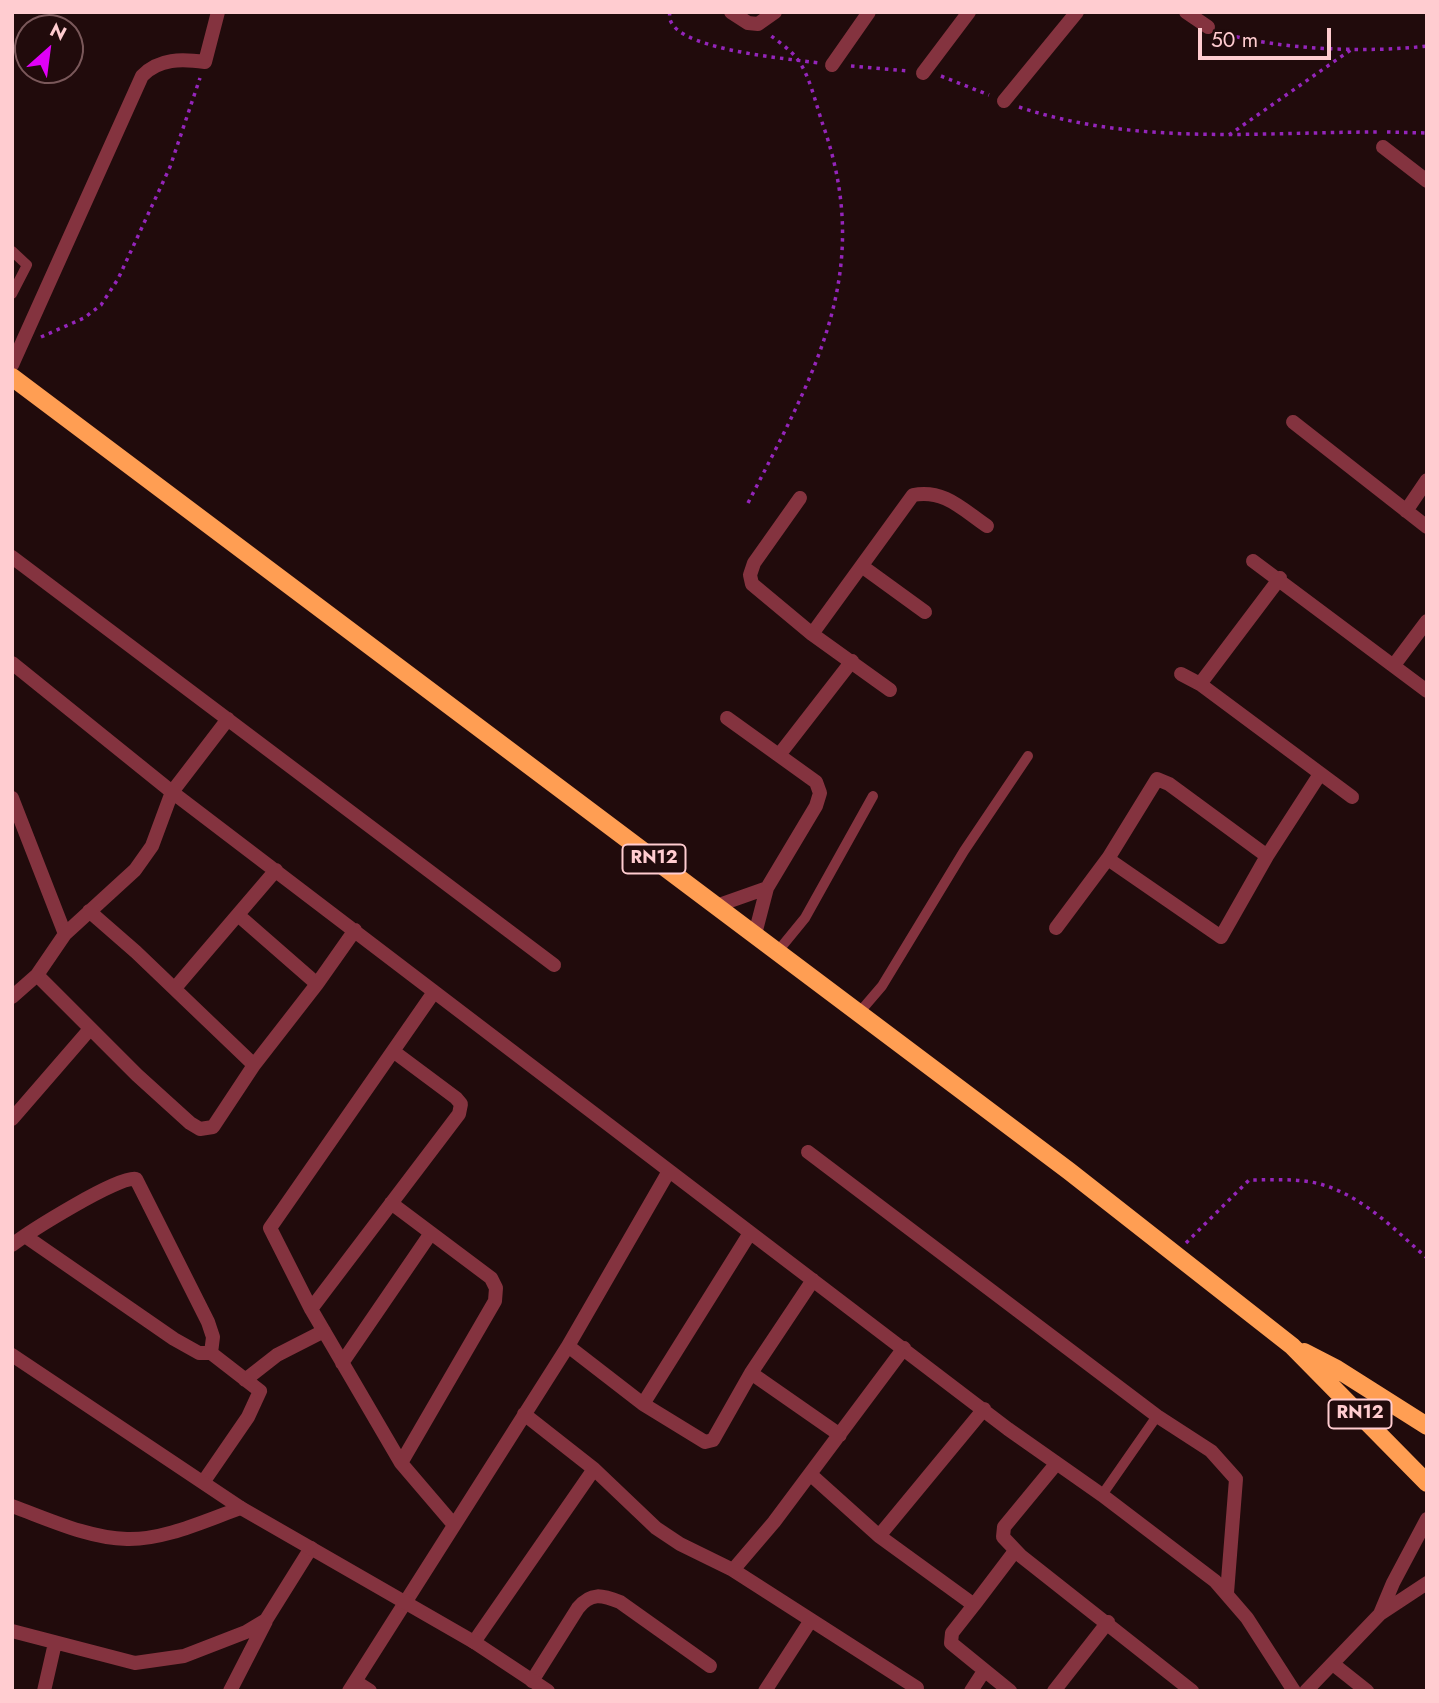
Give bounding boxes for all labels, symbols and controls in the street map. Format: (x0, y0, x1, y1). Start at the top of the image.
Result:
north arrow (14, 14, 84, 84)
scale bar (1201, 14, 1334, 58)
text: N (45, 16, 71, 47)
text: 50 m (1211, 25, 1258, 55)
road number: RN12 (622, 844, 686, 874)
road number: RN12 (1328, 1400, 1392, 1428)

